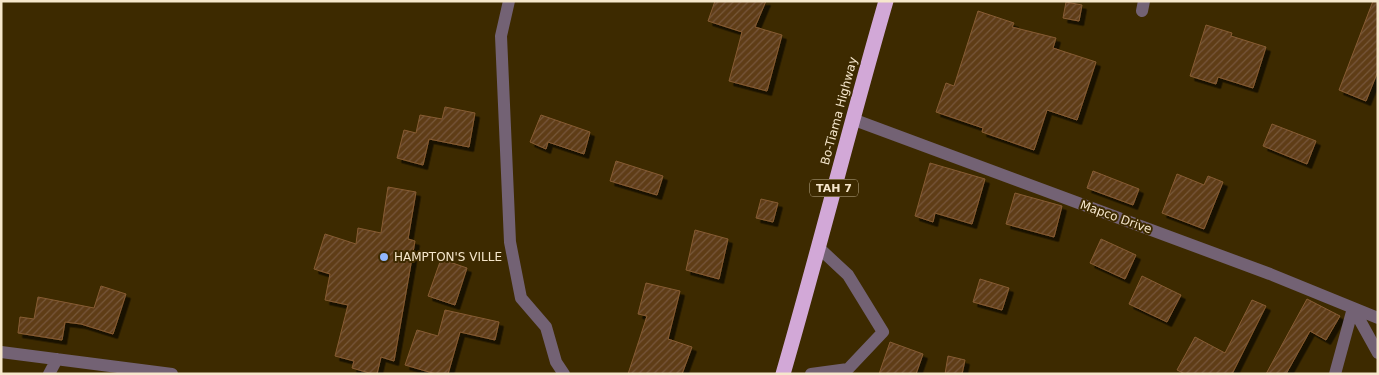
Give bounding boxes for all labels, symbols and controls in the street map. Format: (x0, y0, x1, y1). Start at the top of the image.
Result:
street label: Bo-Tiama Highway (818, 55, 860, 167)
road number: TAH 7 (810, 180, 858, 197)
street label: Mapco Drive (1078, 198, 1154, 236)
place label: HAMPTON'S VILLE (394, 250, 502, 264)
marker: HAMPTON'S VILLE (378, 251, 390, 263)

